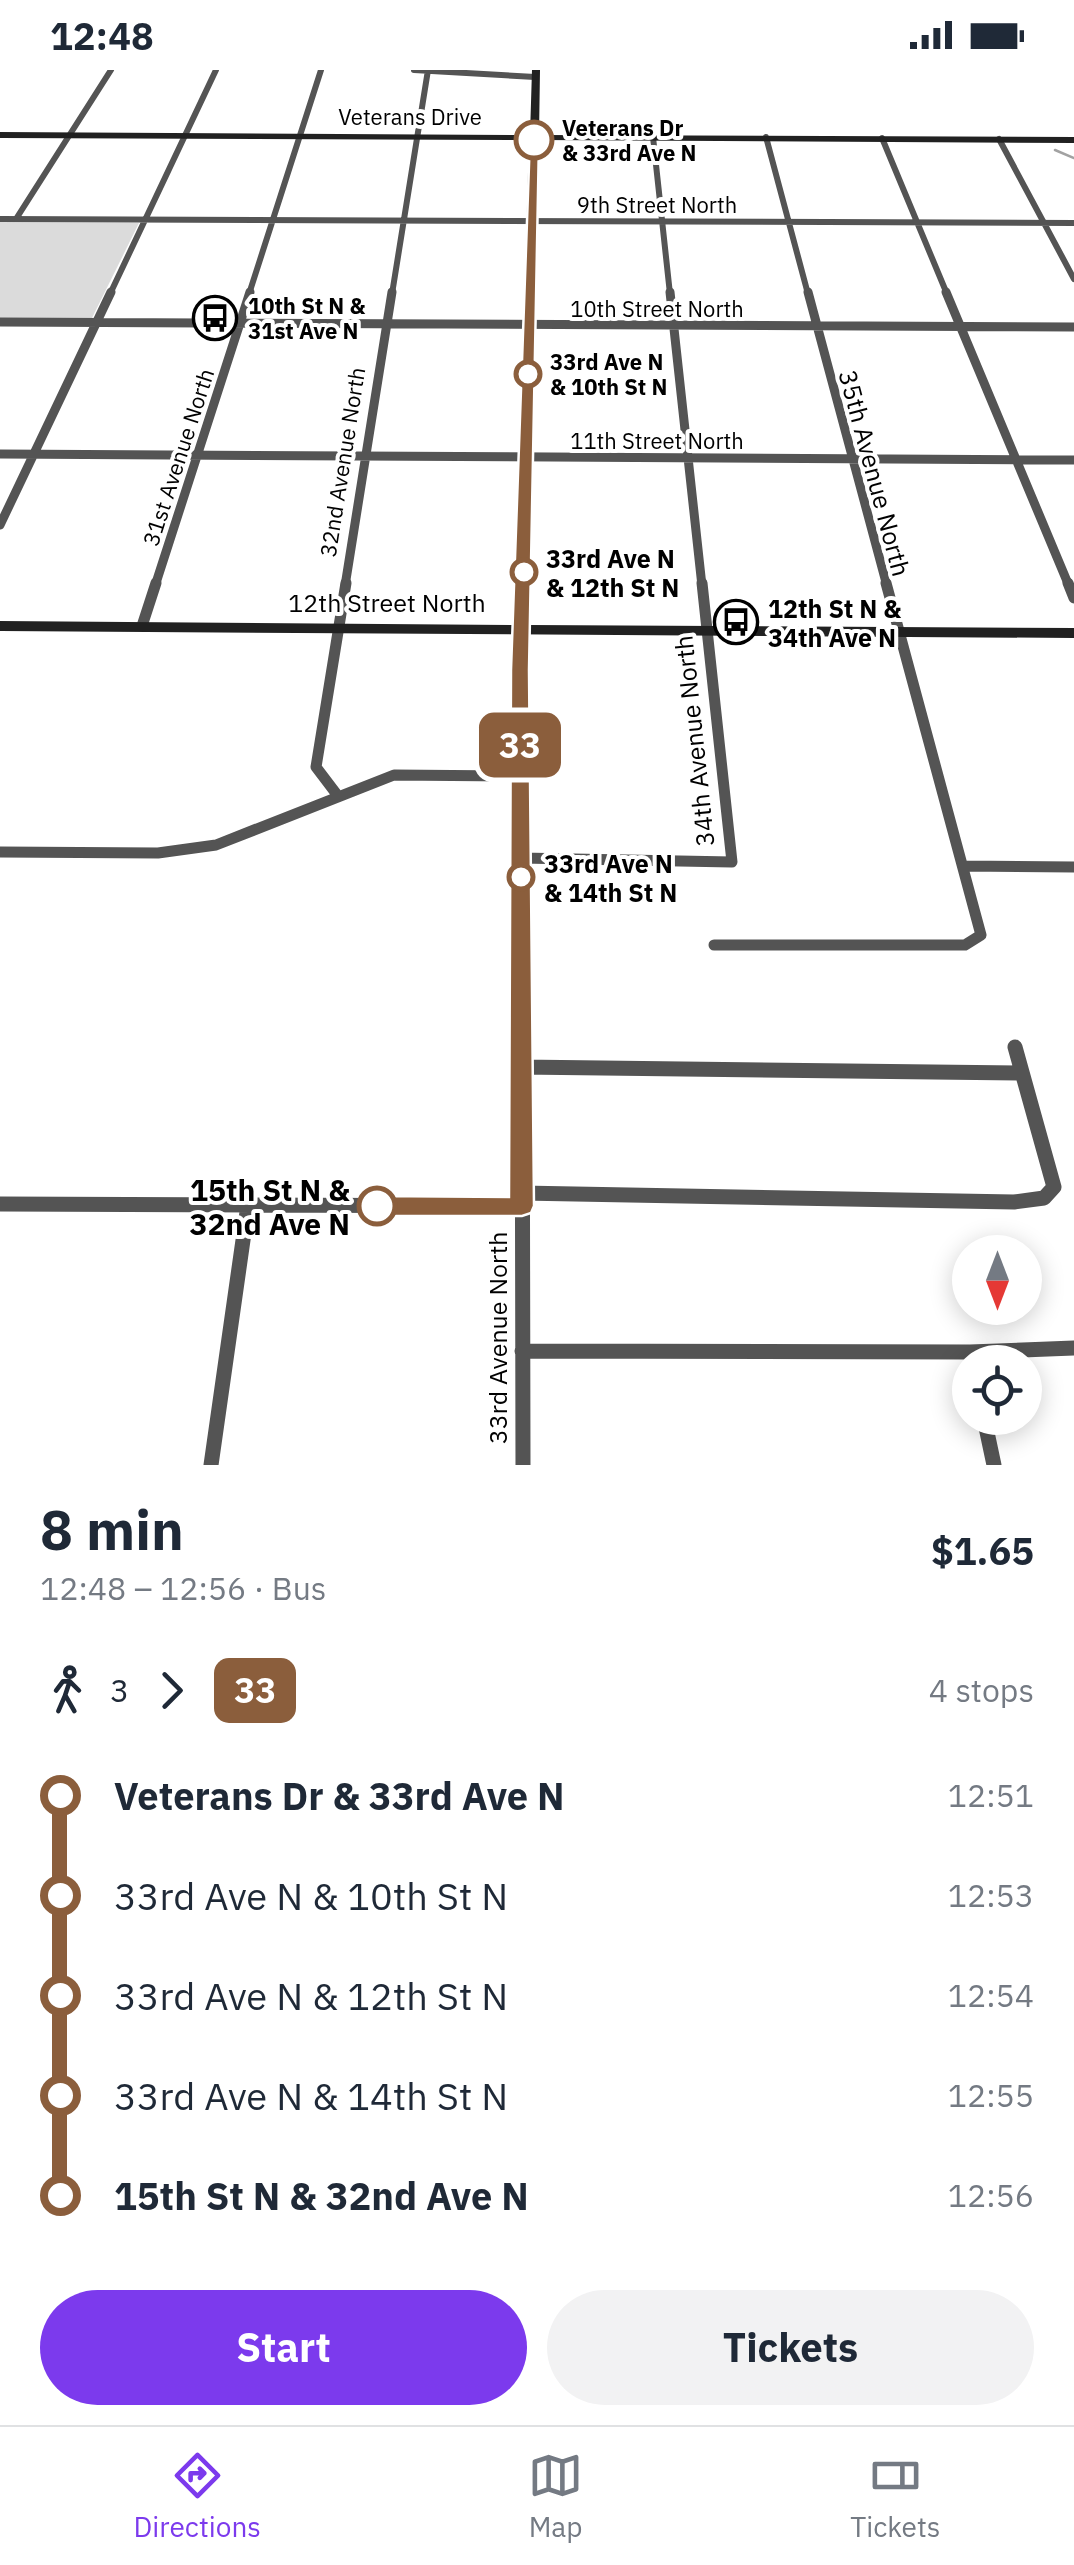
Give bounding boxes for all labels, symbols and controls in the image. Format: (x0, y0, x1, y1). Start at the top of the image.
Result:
text: 12:48 (50, 11, 154, 60)
street label: Veterans Drive (338, 102, 482, 131)
place label: Veterans Dr & 33rd Ave N (562, 113, 696, 167)
marker: Veterans Dr & 33rd Ave N (515, 121, 553, 159)
street label: 9th Street North (577, 190, 737, 219)
place label: 10th St N & 31st Ave N (248, 291, 365, 345)
street label: 10th Street North (570, 294, 744, 323)
bus stop icon: 10th St N & 31st Ave N (192, 295, 238, 341)
place label: 33rd Ave N & 10th St N (550, 347, 667, 401)
marker: 33rd Ave N & 10th St N (515, 361, 541, 387)
street label: 31st Avenue North (136, 365, 220, 549)
street label: 32nd Avenue North (313, 365, 371, 559)
street label: 35th Avenue North (832, 366, 918, 580)
street label: 11th Street North (570, 426, 744, 455)
place label: 33rd Ave N & 12th St N (546, 542, 679, 604)
marker: 33rd Ave N & 12th St N (511, 559, 537, 585)
street label: 12th Street North (288, 586, 486, 619)
place label: 12th St N & 34th Ave N (768, 592, 901, 654)
bus stop icon: 12th St N & 34th Ave N (713, 599, 759, 645)
street label: 34th Avenue North (667, 634, 721, 848)
line badge: 33 (475, 712, 565, 778)
text: 33 (499, 722, 541, 768)
place label: 33rd Ave N & 14th St N (544, 847, 677, 909)
marker: 33rd Ave N & 14th St N (508, 864, 534, 890)
place label: 15th St N & 32nd Ave N (190, 1170, 350, 1243)
marker: 15th St N & 32nd Ave N (358, 1187, 396, 1225)
street label: 33rd Avenue North (481, 1232, 514, 1444)
north arrow (952, 1235, 1042, 1325)
map controls (952, 1235, 1042, 1435)
button: locate (952, 1345, 1042, 1435)
text: 8 min (40, 1494, 184, 1565)
text: $1.65 (931, 1526, 1034, 1575)
text: 12:48 – 12:56 · Bus (40, 1567, 326, 1609)
icon: walk (40, 1663, 95, 1718)
icon: forward (144, 1663, 199, 1718)
text: 33 (234, 1667, 276, 1713)
text: 3 (110, 1669, 129, 1711)
text: 4 stops (929, 1669, 1034, 1711)
text: Veterans Dr & 33rd Ave N (114, 1771, 565, 1820)
text: 12:51 (948, 1774, 1034, 1816)
text: 33rd Ave N & 10th St N (114, 1871, 508, 1920)
text: 12:53 (948, 1874, 1034, 1916)
text: 33rd Ave N & 12th St N (114, 1971, 508, 2020)
text: 12:54 (948, 1974, 1034, 2016)
text: 33rd Ave N & 14th St N (114, 2071, 508, 2120)
text: 12:55 (948, 2074, 1034, 2116)
text: 15th St N & 32nd Ave N (114, 2171, 529, 2220)
text: 12:56 (948, 2174, 1034, 2216)
button: Start (40, 2290, 527, 2405)
button: Tickets (547, 2290, 1034, 2405)
tab: Directions (134, 2448, 261, 2545)
tab: Map (528, 2448, 583, 2545)
tab: Tickets (850, 2448, 940, 2545)

